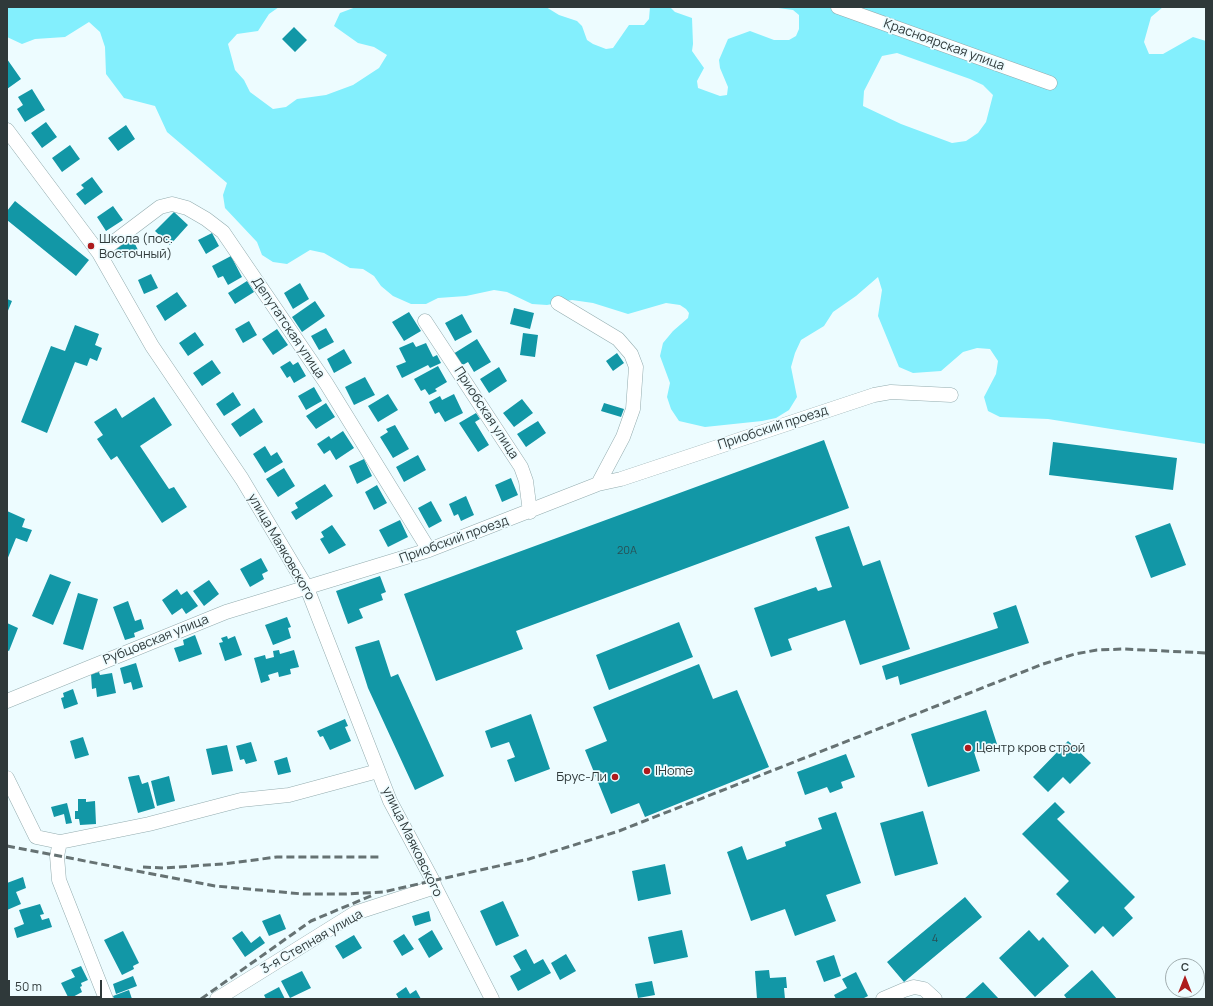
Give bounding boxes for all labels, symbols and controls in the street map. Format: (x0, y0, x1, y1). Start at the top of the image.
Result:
street label: Красноярская улица (881, 16, 1007, 74)
place label: Школа (пос. Восточный) (99, 231, 173, 262)
marker: Школа (пос. Восточный) (86, 241, 96, 251)
street label: Депутатская улица (248, 274, 328, 382)
street label: Приобская улица (450, 364, 522, 462)
street label: Приобский проезд (716, 403, 830, 453)
street label: улица Маяковского (244, 491, 318, 603)
street label: Приобский проезд (397, 513, 511, 567)
house number: 20А (617, 544, 637, 558)
street label: Рубцовская улица (101, 612, 211, 668)
place label: Центр кров строй (976, 740, 1085, 756)
marker: Центр кров строй (963, 743, 973, 753)
place label: IHome (655, 763, 693, 779)
marker: IHome (642, 766, 652, 776)
place label: Брус-Ли (556, 769, 607, 785)
marker: Брус-Ли (610, 772, 620, 782)
street label: улица Маяковского (379, 784, 445, 900)
street label: 3-я Степная улица (258, 907, 366, 977)
house number: 4 (932, 932, 938, 946)
north arrow (1165, 958, 1205, 998)
text: С (1181, 959, 1189, 974)
scale bar (10, 972, 104, 998)
text: 50 m (15, 978, 42, 995)

